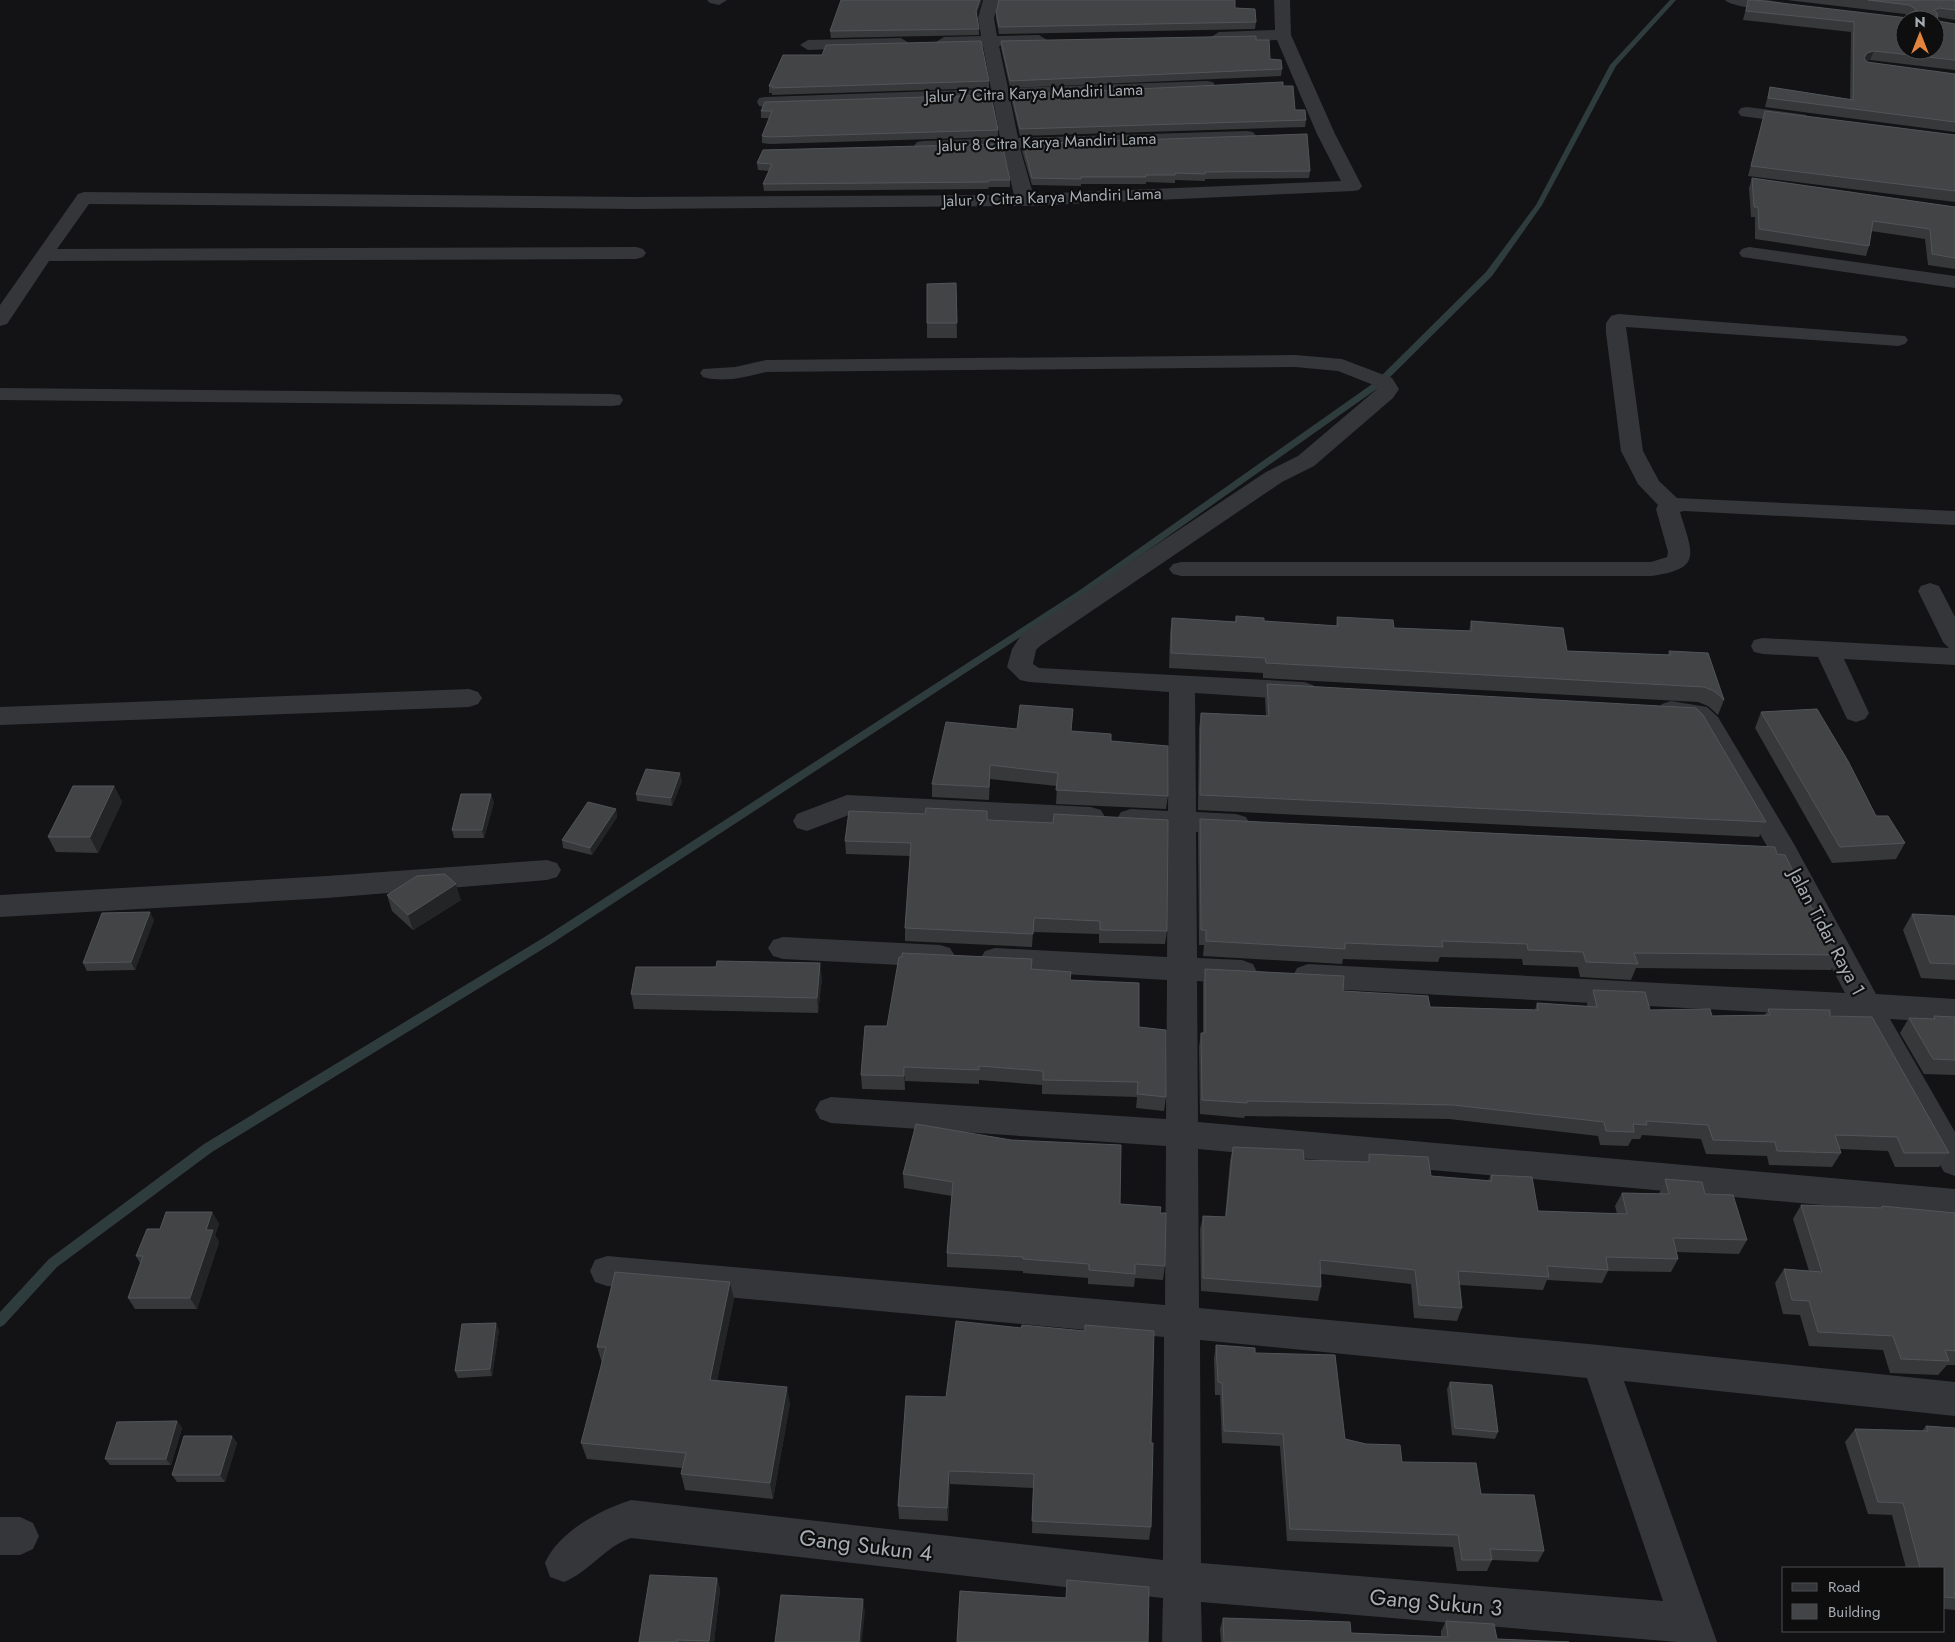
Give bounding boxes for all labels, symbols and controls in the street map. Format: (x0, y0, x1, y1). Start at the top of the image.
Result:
north arrow (1895, 10, 1945, 60)
text: N (1914, 12, 1926, 32)
street label: Jalur 7 Citra Karya Mandiri Lama (923, 78, 1143, 108)
street label: Jalur 8 Citra Karya Mandiri Lama (935, 127, 1157, 157)
street label: Jalur 9 Citra Karya Mandiri Lama (940, 182, 1162, 212)
street label: Jalan Tidar Raya 1 (1781, 861, 1872, 1000)
street label: Gang Sukun 4 (798, 1521, 935, 1569)
legend (1782, 1567, 1945, 1632)
text: Road (1828, 1576, 1860, 1598)
street label: Gang Sukun 3 (1368, 1580, 1504, 1624)
text: Building (1828, 1601, 1880, 1623)

